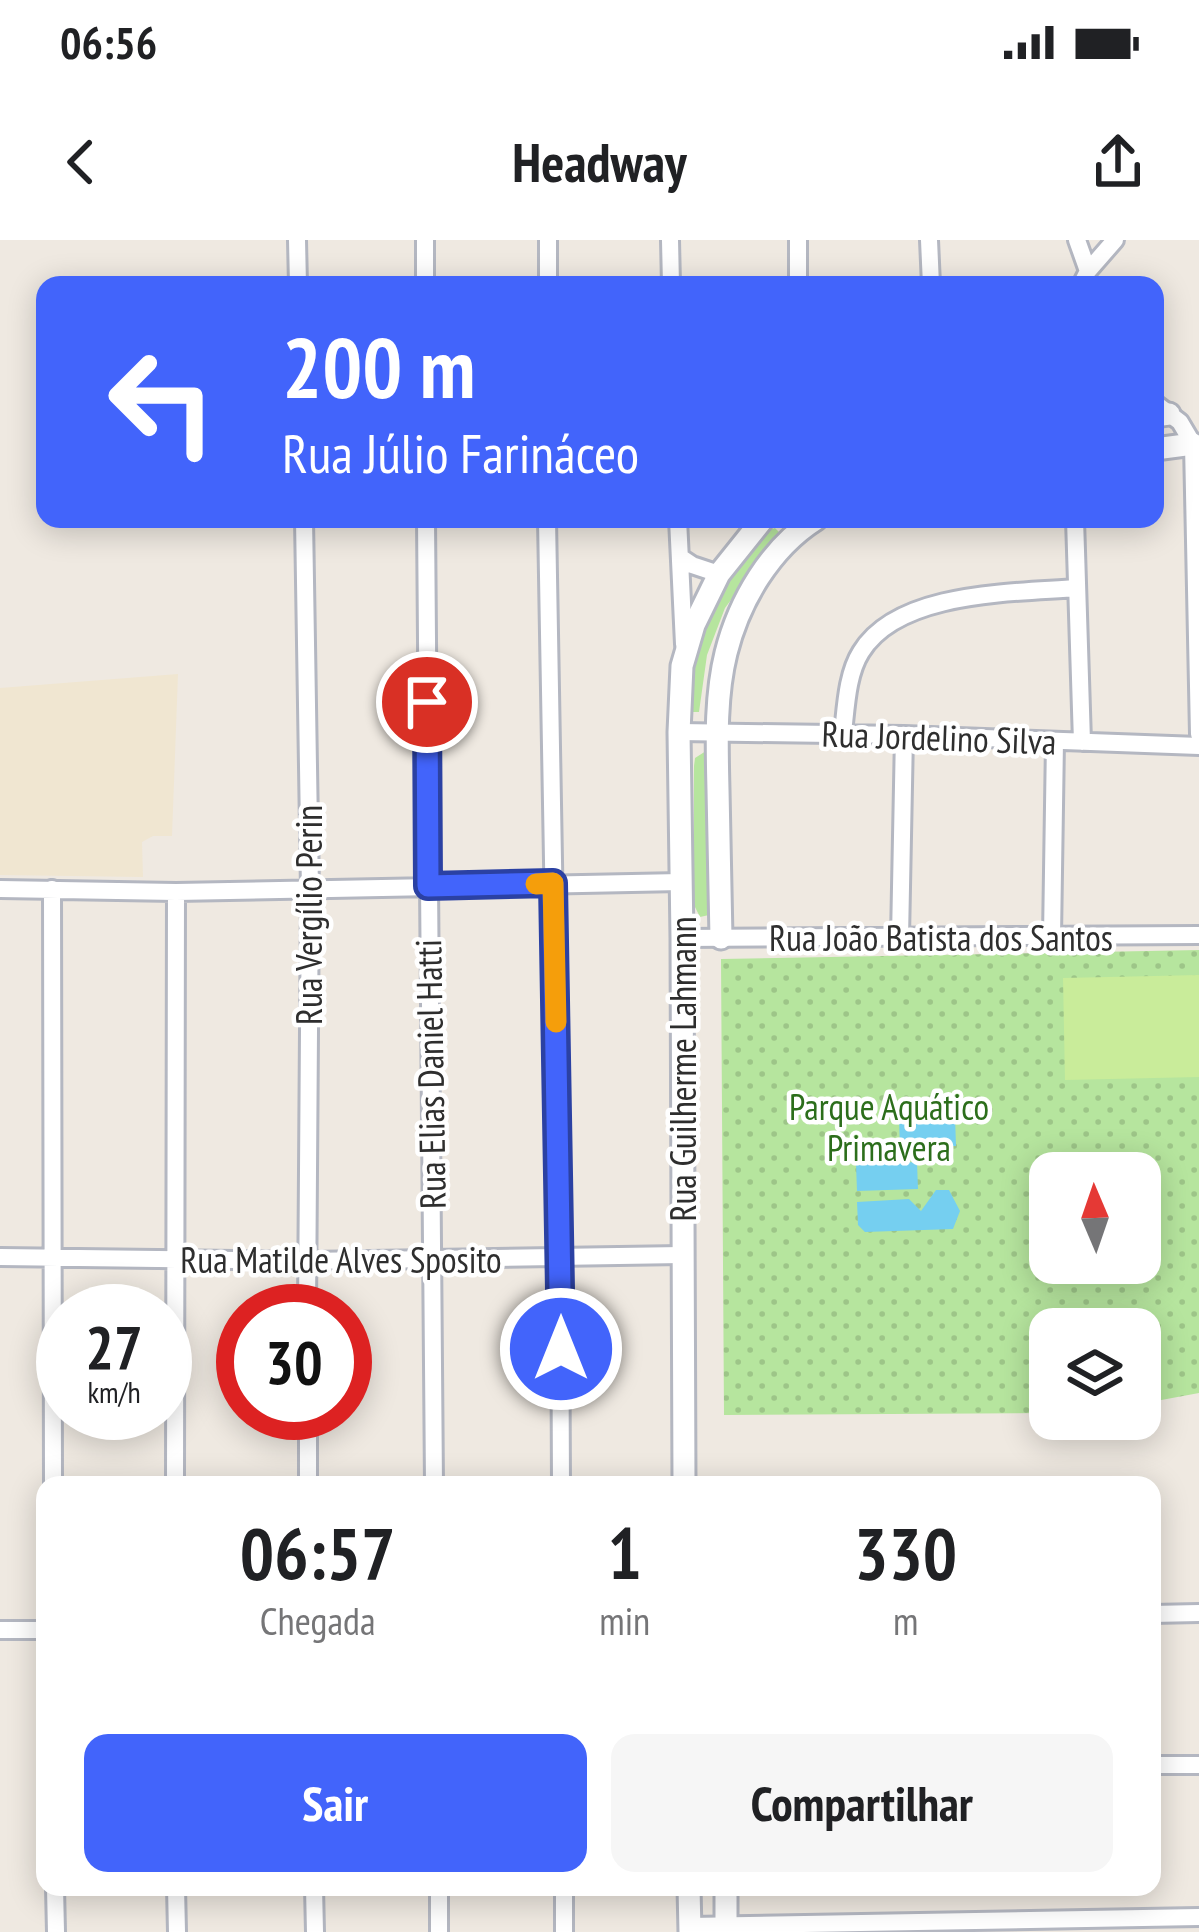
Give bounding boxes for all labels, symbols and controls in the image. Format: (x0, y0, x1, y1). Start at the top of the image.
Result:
text: 06:56 (60, 13, 157, 71)
text: Headway (512, 127, 687, 197)
icon: back (48, 129, 114, 195)
icon: share (1085, 129, 1151, 195)
text: 200 m (282, 312, 475, 421)
icon: left (84, 324, 240, 480)
text: Rua Júlio Farináceo (282, 418, 639, 488)
pin (376, 651, 478, 753)
icon: arrive (394, 669, 460, 735)
street label: Rua Jordelino Silva (821, 709, 1057, 765)
street label: Rua Vergílio Perin (285, 805, 332, 1025)
street label: Rua João Batista dos Santos (769, 914, 1113, 961)
street label: Rua Guilherme Lahmann (659, 916, 706, 1222)
street label: Rua Elias Daniel Hatti (404, 939, 456, 1209)
park label: Parque Aquático Primavera (789, 1083, 989, 1171)
north arrow (1029, 1152, 1161, 1284)
map controls (1029, 1152, 1161, 1440)
street label: Rua Matilde Alves Sposito (180, 1236, 502, 1283)
speed limit sign: 30 (216, 1284, 372, 1440)
position arrow (498, 1286, 624, 1412)
text: 27 (85, 1308, 143, 1386)
button: layers (1029, 1308, 1161, 1440)
text: km/h (87, 1372, 141, 1411)
text: 06:57 (240, 1506, 396, 1599)
text: 1 (608, 1506, 642, 1599)
text: 330 (854, 1506, 957, 1599)
text: Chegada (260, 1595, 376, 1646)
text: min (599, 1595, 650, 1646)
text: m (893, 1595, 918, 1646)
button: Sair (84, 1734, 587, 1872)
button: Compartilhar (611, 1734, 1113, 1872)

